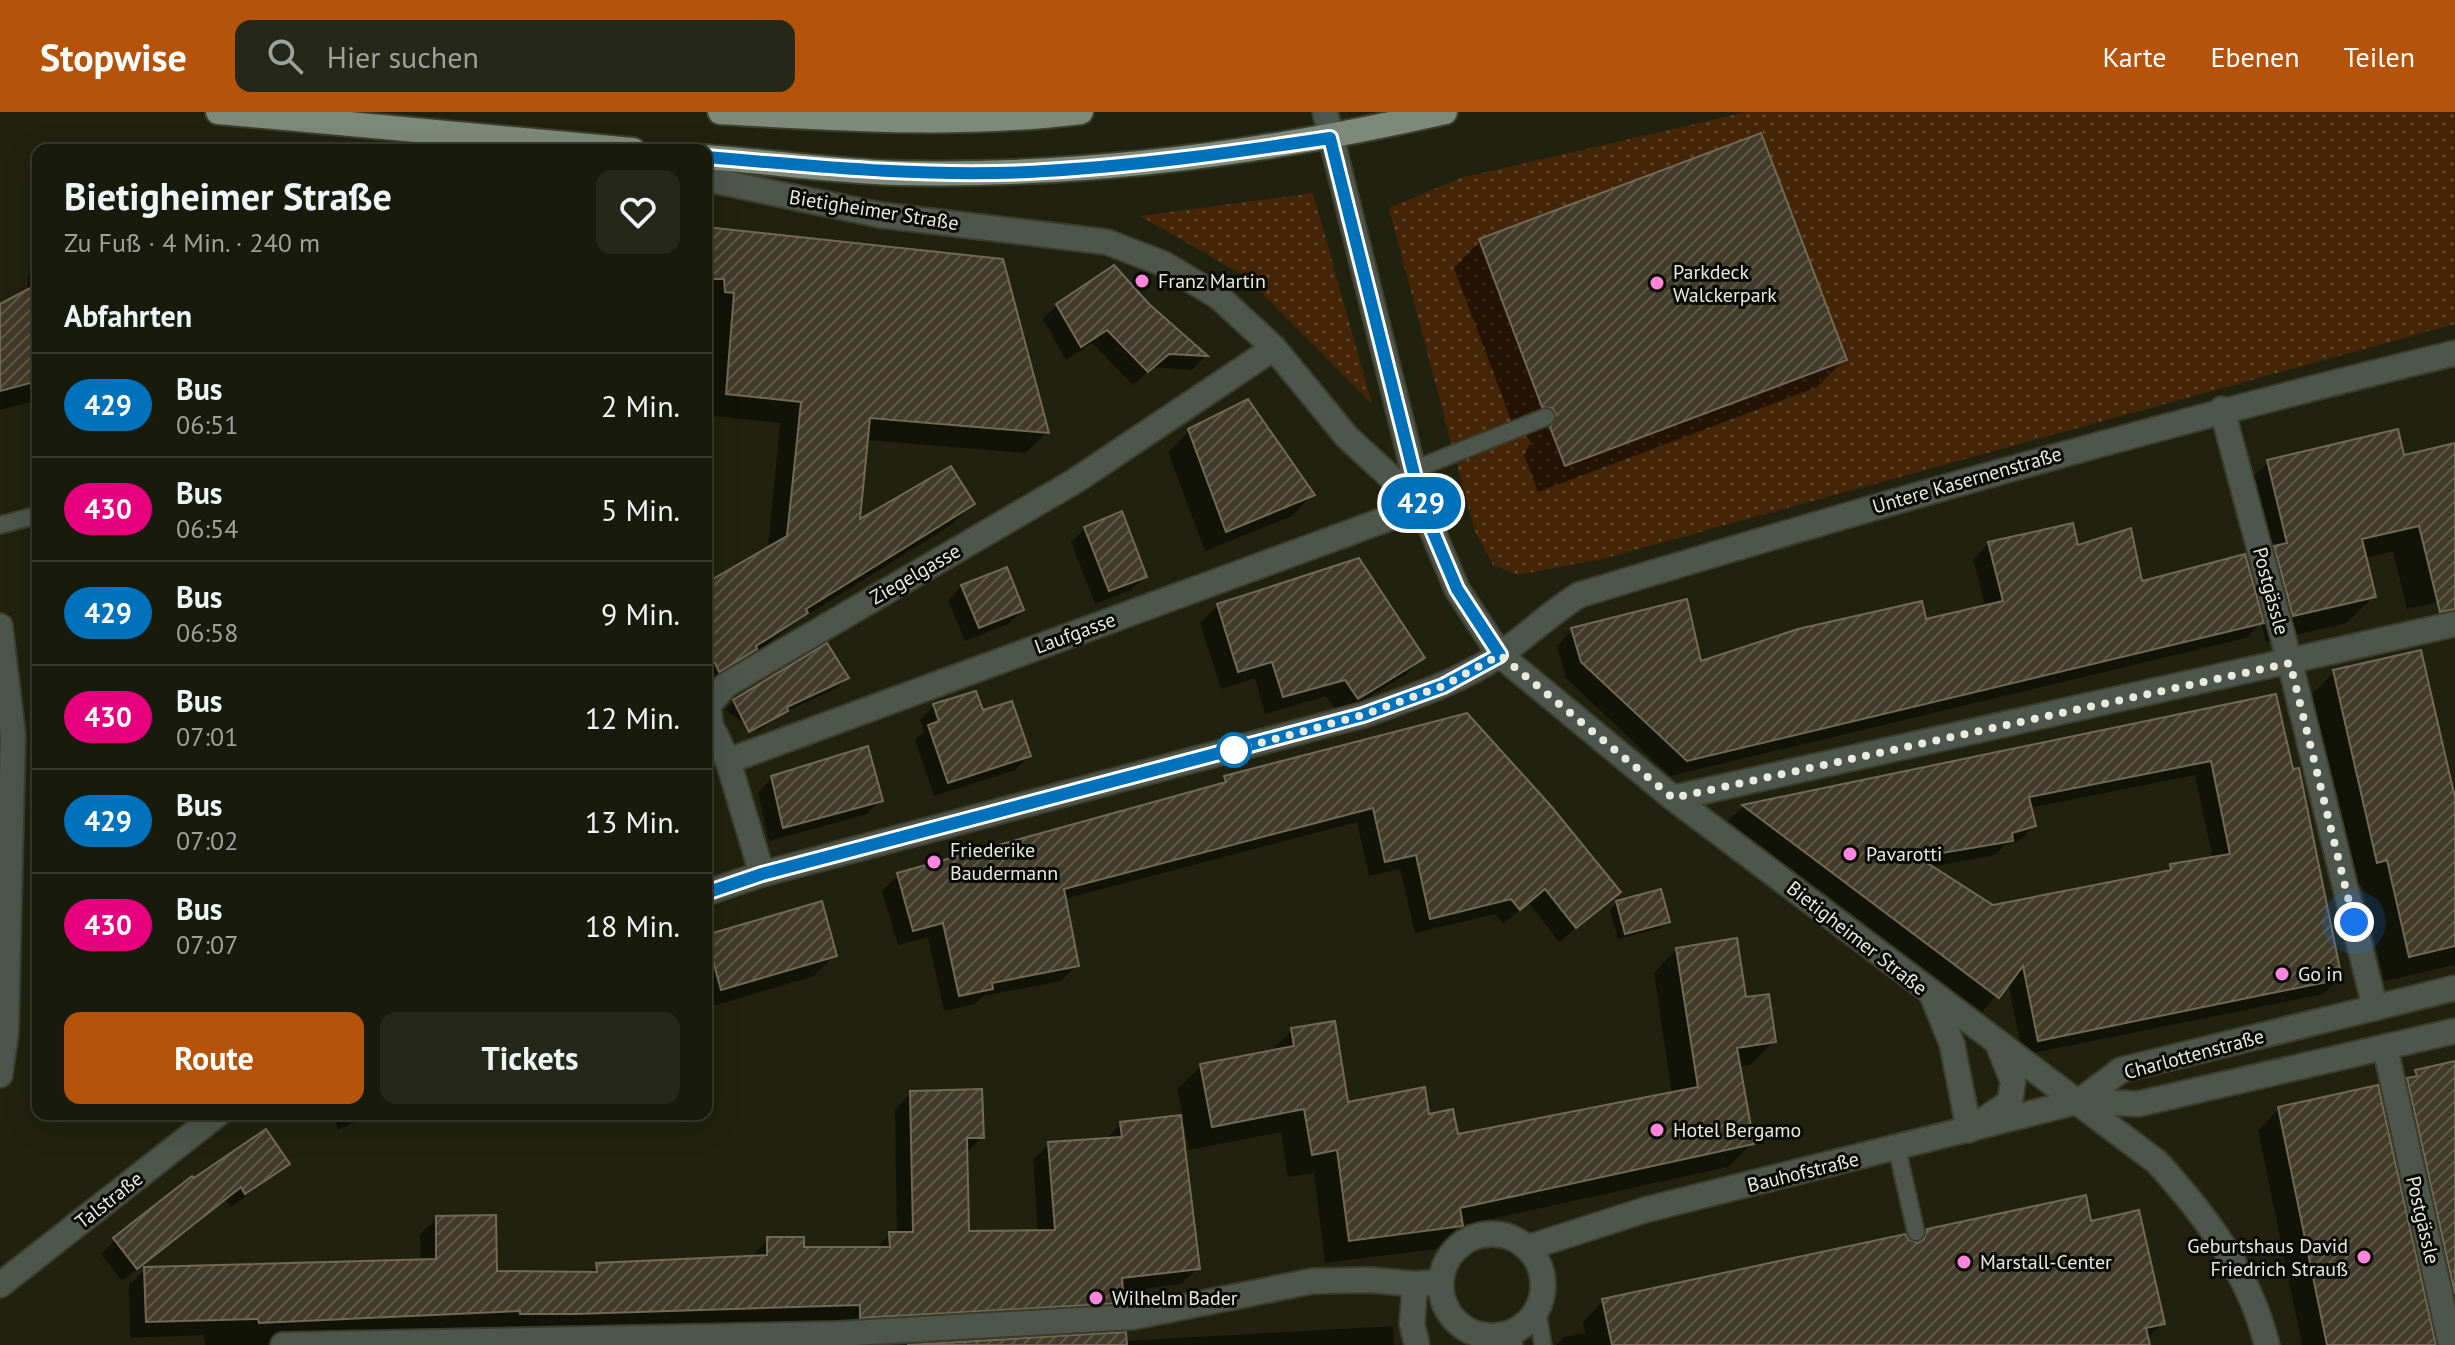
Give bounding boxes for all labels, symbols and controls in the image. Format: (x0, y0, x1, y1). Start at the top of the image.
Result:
search box (235, 20, 795, 92)
text: Stopwise (40, 32, 187, 81)
icon: search (263, 34, 307, 78)
text: Hier suchen (327, 37, 479, 76)
text: Karte (2102, 38, 2166, 75)
text: Ebenen (2210, 38, 2300, 75)
text: Teilen (2344, 38, 2415, 75)
button: heart (596, 170, 680, 254)
text: Bietigheimer Straße (64, 171, 392, 220)
street label: Bietigheimer Straße (787, 184, 961, 236)
text: Zu Fuß · 4 Min. · 240 m (64, 226, 320, 259)
place label: Parkdeck Walckerpark (1673, 259, 1777, 308)
place label: Franz Martin (1158, 268, 1266, 294)
marker: Franz Martin (1133, 272, 1151, 290)
marker: Parkdeck Walckerpark (1648, 274, 1666, 292)
text: Abfahrten (64, 296, 192, 335)
text: Bus (176, 369, 223, 408)
text: 429 (84, 386, 132, 423)
text: 2 Min. (601, 386, 680, 425)
text: 06:51 (176, 408, 238, 441)
street label: Untere Kasernenstraße (1869, 441, 2065, 519)
text: Bus (176, 473, 223, 512)
line badge: 429 (1375, 477, 1467, 529)
text: 429 (1397, 484, 1445, 521)
text: 430 (84, 490, 132, 527)
text: 5 Min. (601, 490, 680, 529)
text: 06:54 (176, 512, 238, 545)
street label: Ziegelgasse (865, 538, 965, 610)
street label: Postgässle (2247, 544, 2295, 638)
text: Bus (176, 577, 223, 616)
text: 429 (84, 594, 132, 631)
text: 9 Min. (601, 594, 680, 633)
street label: Laufgasse (1031, 606, 1119, 660)
text: 06:58 (176, 616, 238, 649)
text: Bus (176, 681, 223, 720)
text: 430 (84, 698, 132, 735)
text: 12 Min. (585, 698, 680, 737)
text: 07:01 (176, 720, 238, 753)
unlabelled marker (1217, 733, 1251, 767)
text: Bus (176, 785, 223, 824)
text: 429 (84, 802, 132, 839)
text: 13 Min. (585, 802, 680, 841)
text: 07:02 (176, 824, 238, 857)
place label: Friederike Baudermann (950, 837, 1058, 886)
place label: Pavarotti (1866, 841, 1942, 867)
marker: Pavarotti (1841, 845, 1859, 863)
marker: Friederike Baudermann (925, 853, 943, 871)
street label: Bietigheimer Straße (1782, 875, 1932, 1001)
text: Bus (176, 889, 223, 928)
your location (2334, 902, 2374, 942)
text: 430 (84, 906, 132, 943)
text: 18 Min. (585, 906, 680, 945)
text: 07:07 (176, 928, 238, 961)
place label: Go in (2298, 961, 2343, 987)
marker: Go in (2273, 965, 2291, 983)
button: Route (64, 1012, 364, 1104)
button: Tickets (380, 1012, 680, 1104)
street label: Charlottenstraße (2121, 1023, 2267, 1085)
place label: Hotel Bergamo (1673, 1117, 1801, 1143)
marker: Hotel Bergamo (1648, 1121, 1666, 1139)
street label: Bauhofstraße (1744, 1146, 1862, 1198)
street label: Talstraße (70, 1166, 148, 1234)
street label: Postgässle (2400, 1173, 2446, 1267)
place label: Geburtshaus David Friedrich Strauß (2187, 1233, 2348, 1282)
marker: Geburtshaus David Friedrich Strauß (2355, 1248, 2373, 1266)
place label: Marstall-Center (1980, 1249, 2112, 1275)
marker: Marstall-Center (1955, 1253, 1973, 1271)
place label: Wilhelm Bader (1112, 1285, 1238, 1311)
marker: Wilhelm Bader (1087, 1289, 1105, 1307)

